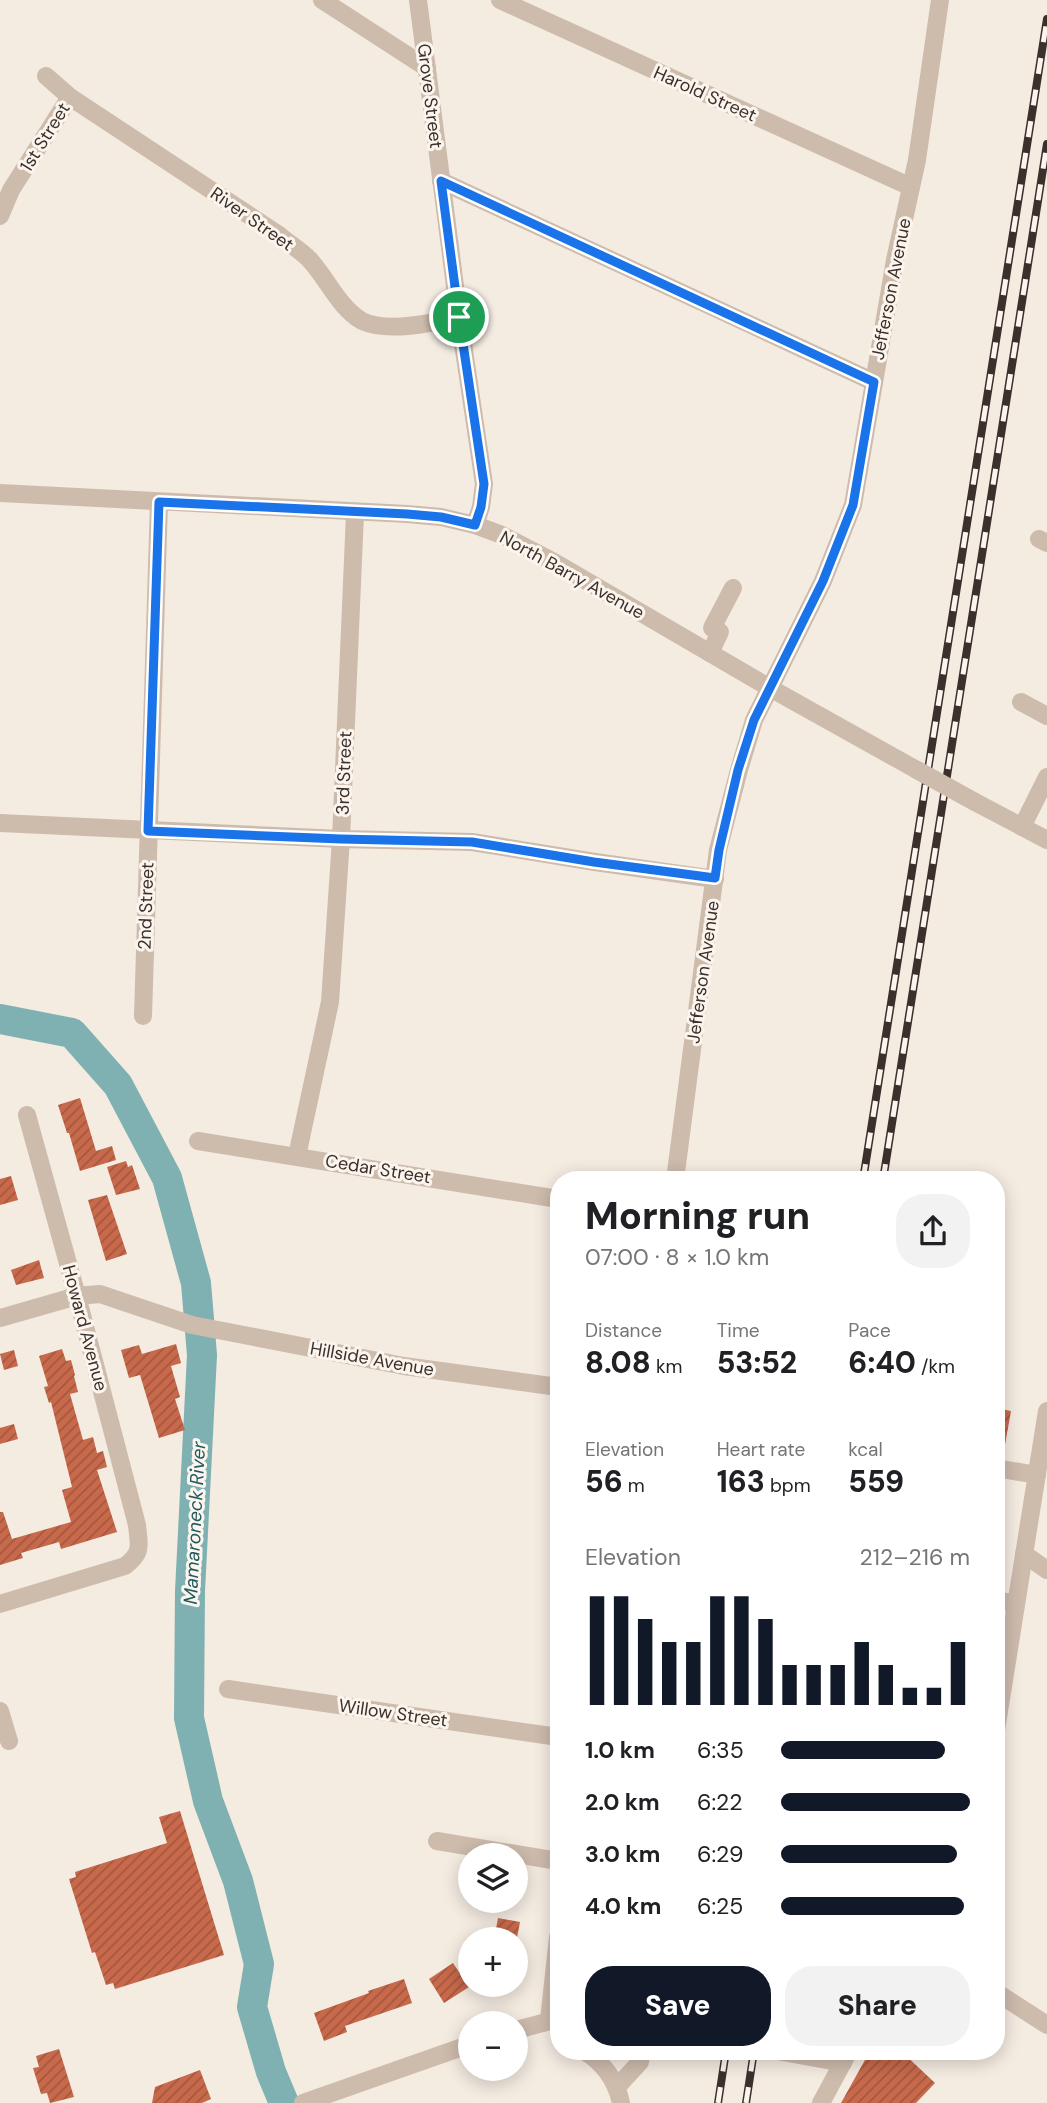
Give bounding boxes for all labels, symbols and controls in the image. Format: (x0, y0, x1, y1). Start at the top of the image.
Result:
street label: Grove Street (412, 42, 448, 150)
street label: Harold Street (650, 61, 760, 127)
street label: 1st Street (14, 98, 76, 176)
street label: River Street (205, 181, 299, 257)
street label: Jefferson Avenue (865, 216, 917, 362)
pin (429, 287, 489, 347)
icon: arrive (440, 298, 478, 336)
street label: North Barry Avenue (495, 525, 649, 625)
street label: 3rd Street (331, 731, 357, 815)
street label: 2nd Street (132, 862, 160, 950)
street label: Jefferson Avenue (681, 899, 725, 1045)
street label: Cedar Street (323, 1149, 433, 1189)
text: Morning run (585, 1191, 810, 1241)
button: share (896, 1194, 970, 1268)
text: 07:00 · 8 × 1.0 km (585, 1242, 769, 1272)
street label: Howard Avenue (57, 1262, 113, 1394)
text: Distance (585, 1318, 662, 1343)
text: Time (717, 1318, 760, 1343)
text: Pace (848, 1318, 891, 1343)
street label: Hillside Avenue (308, 1336, 436, 1382)
text: 8.08 (585, 1343, 651, 1382)
text: 53:52 (717, 1343, 797, 1382)
text: 6:40 (848, 1343, 916, 1382)
text: km (651, 1354, 682, 1379)
text: /km (916, 1354, 955, 1379)
text: Elevation (585, 1437, 664, 1462)
text: Heart rate (717, 1437, 805, 1462)
text: kcal (848, 1437, 883, 1462)
water label: Mamaroneck River (178, 1440, 211, 1605)
text: 56 (585, 1462, 623, 1501)
text: 163 (717, 1462, 765, 1501)
text: 559 (848, 1462, 904, 1501)
text: m (623, 1473, 645, 1498)
text: bpm (765, 1473, 811, 1498)
text: Elevation (585, 1542, 681, 1572)
text: 212–216 m (859, 1542, 970, 1572)
street label: Willow Street (337, 1693, 449, 1733)
text: 1.0 km (585, 1735, 655, 1765)
text: 6:35 (697, 1735, 744, 1765)
text: 2.0 km (585, 1787, 660, 1817)
text: 6:22 (697, 1787, 743, 1817)
text: 3.0 km (585, 1839, 660, 1869)
text: 6:29 (697, 1839, 744, 1869)
map controls (458, 1843, 528, 2081)
button: layers (458, 1843, 528, 1913)
text: 4.0 km (585, 1891, 661, 1921)
text: 6:25 (697, 1891, 743, 1921)
button: + (458, 1927, 528, 1997)
button: Save (585, 1966, 771, 2046)
button: Share (785, 1966, 970, 2046)
button: − (458, 2011, 528, 2081)

